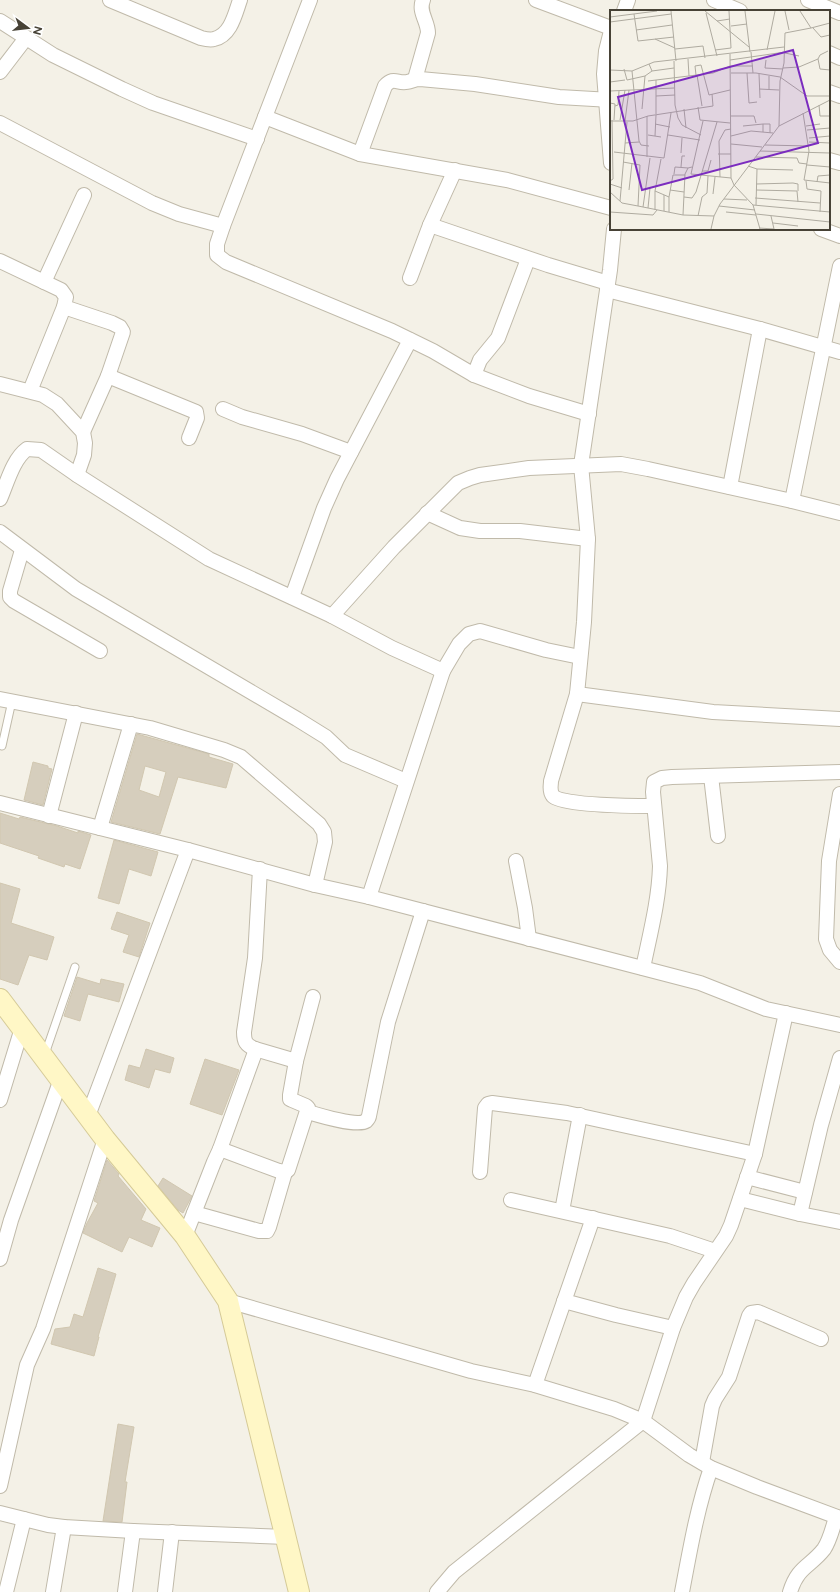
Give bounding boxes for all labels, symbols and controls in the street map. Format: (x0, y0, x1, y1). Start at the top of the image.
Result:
north arrow (8, 8, 48, 48)
inset map (610, 10, 830, 230)
text: N (30, 25, 45, 36)

